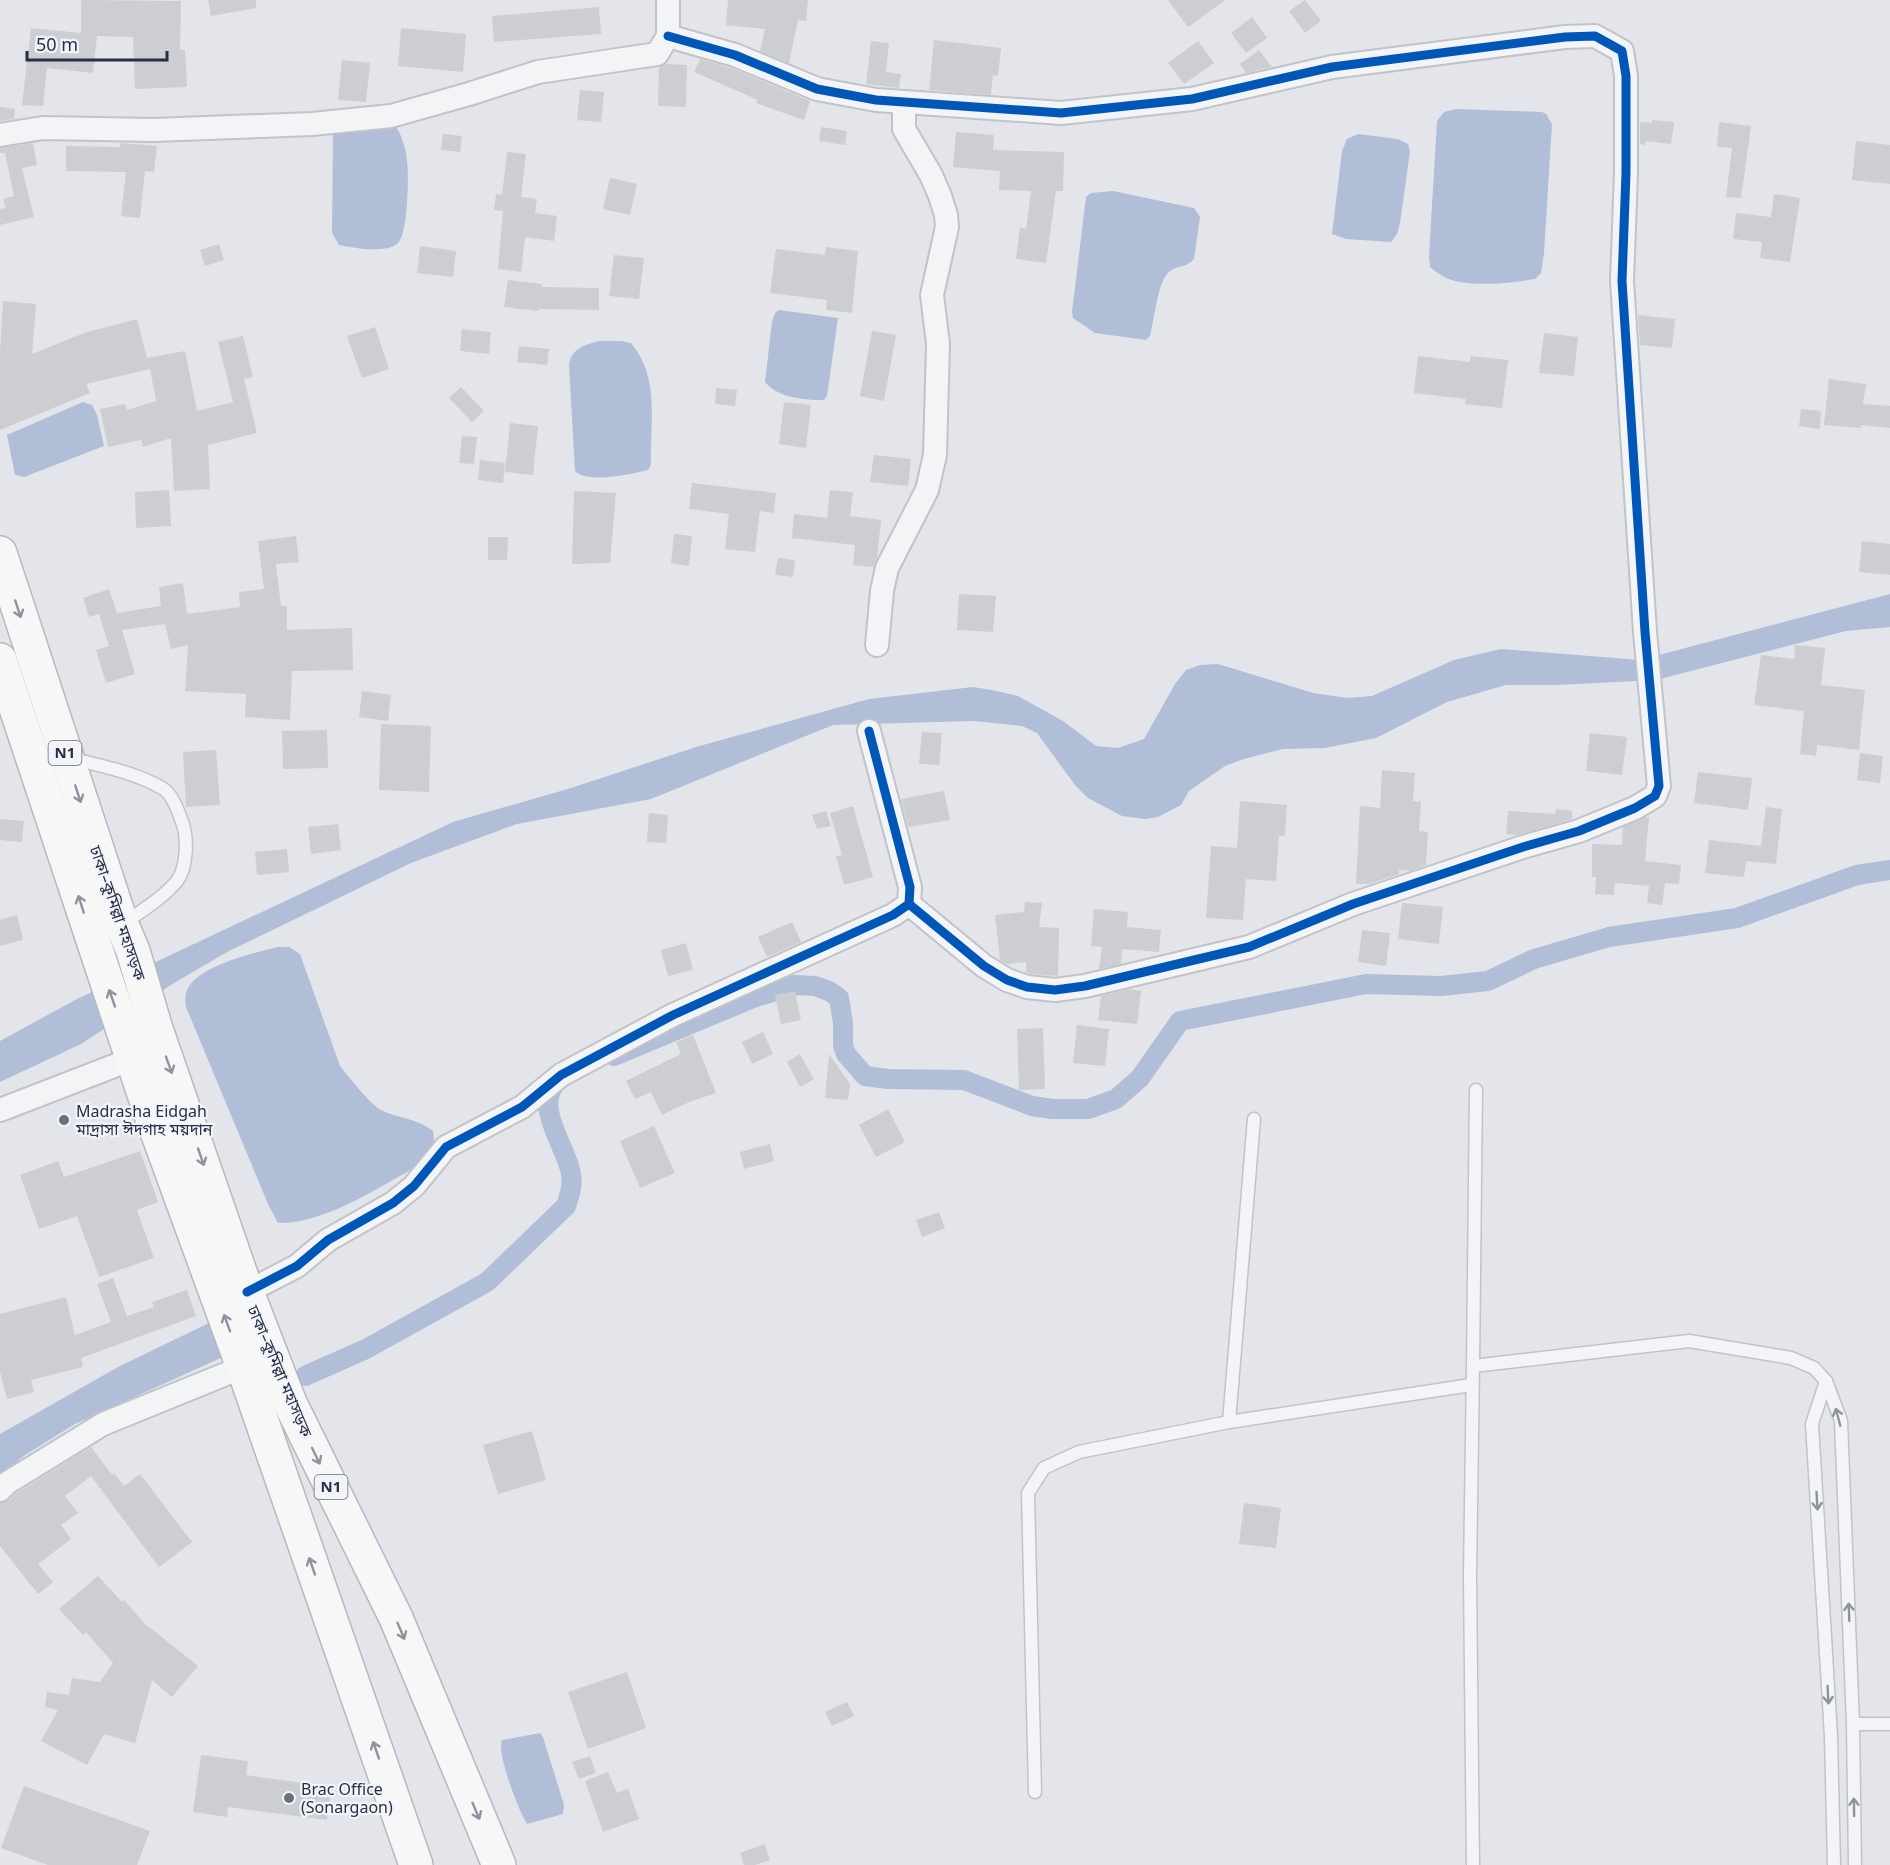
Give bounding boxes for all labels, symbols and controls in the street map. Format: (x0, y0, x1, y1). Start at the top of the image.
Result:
scale bar (27, 24, 166, 62)
text: 50 m (36, 32, 78, 56)
one-way arrow (13, 599, 24, 618)
road number: N1 (48, 741, 82, 765)
one-way arrow (74, 784, 85, 803)
street label: ঢাকা–কুমিল্লা মহাসড়ক (84, 842, 152, 984)
one-way arrow (75, 895, 86, 914)
one-way arrow (106, 989, 117, 1008)
one-way arrow (165, 1055, 176, 1074)
place label: Madrasha Eidgah মাদ্রাসা ঈদগাহ ময়দান (75, 1100, 213, 1140)
marker: Madrasha Eidgah মাদ্রাসা ঈদগাহ ময়দান (57, 1113, 71, 1127)
one-way arrow (196, 1147, 207, 1166)
street label: ঢাকা–কুমিল্লা মহাসড়ক (242, 1301, 318, 1441)
one-way arrow (220, 1314, 231, 1332)
one-way arrow (1832, 1408, 1843, 1427)
one-way arrow (310, 1447, 322, 1464)
road number: N1 (314, 1475, 348, 1499)
one-way arrow (1811, 1490, 1822, 1510)
one-way arrow (305, 1557, 316, 1576)
one-way arrow (1843, 1602, 1854, 1622)
one-way arrow (396, 1622, 407, 1640)
one-way arrow (1823, 1685, 1834, 1705)
one-way arrow (369, 1741, 380, 1760)
place label: Brac Office (Sonargaon) (301, 1778, 393, 1818)
marker: Brac Office (Sonargaon) (282, 1791, 296, 1805)
one-way arrow (1848, 1797, 1860, 1817)
one-way arrow (471, 1802, 482, 1820)

